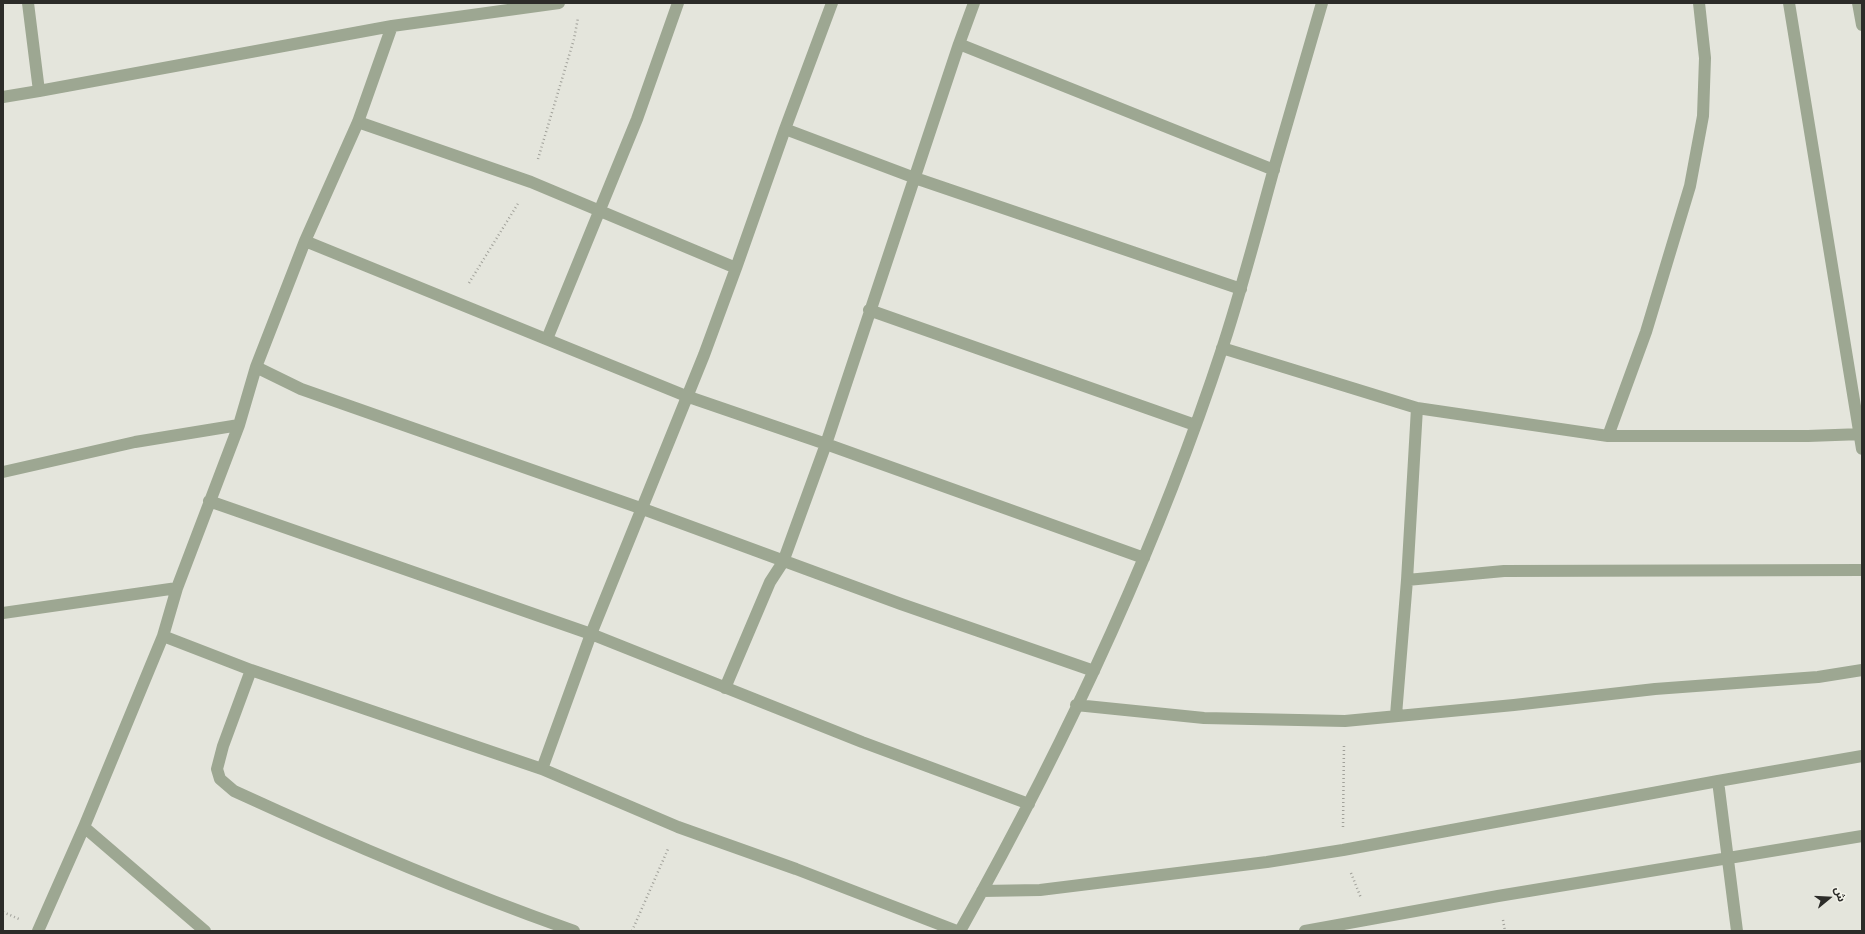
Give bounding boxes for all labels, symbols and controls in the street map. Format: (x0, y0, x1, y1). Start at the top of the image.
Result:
north arrow (1809, 878, 1849, 918)
text: ش (1831, 885, 1850, 904)

